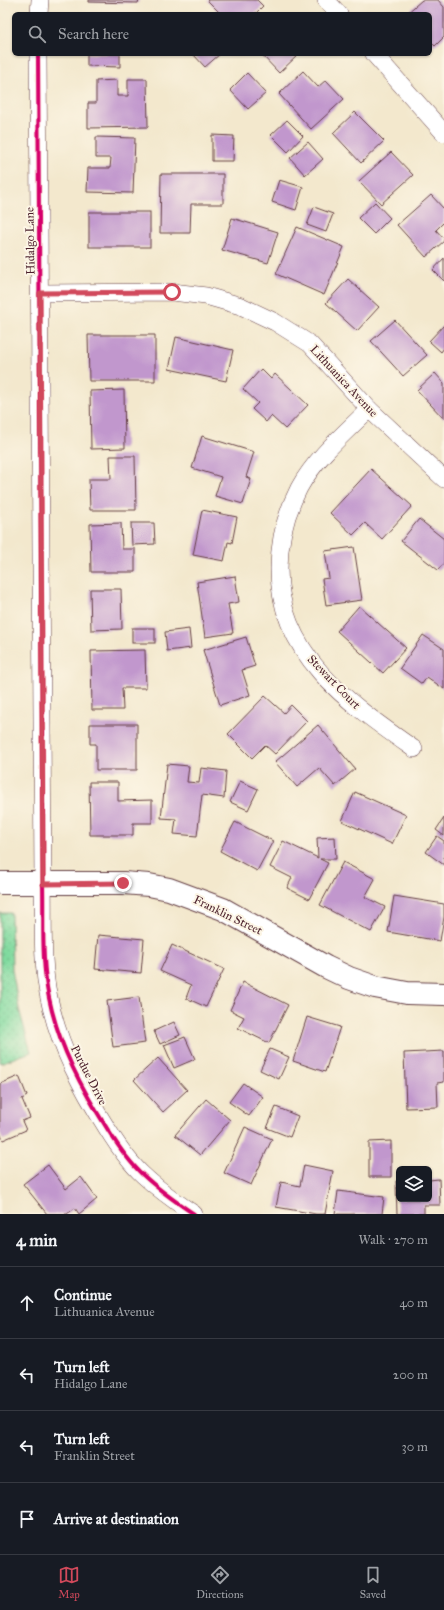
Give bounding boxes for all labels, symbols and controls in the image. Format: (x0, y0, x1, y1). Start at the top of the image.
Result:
search box (12, 12, 432, 56)
icon: search (26, 23, 48, 45)
text: Search here (58, 25, 129, 43)
street label: Hidalgo Lane (22, 207, 39, 275)
route start (163, 283, 181, 301)
street label: Lithuanica Avenue (307, 342, 381, 420)
street label: Stewart Court (305, 652, 364, 713)
route end (114, 874, 132, 892)
street label: Franklin Street (191, 892, 265, 938)
street label: Purdue Drive (68, 1043, 110, 1107)
map controls (396, 1166, 432, 1202)
button: layers (396, 1166, 432, 1202)
text: 4 min (16, 1230, 57, 1251)
text: Walk · 270 m (359, 1232, 428, 1248)
text: Continue (54, 1286, 112, 1304)
icon: ahead (16, 1292, 38, 1314)
text: 40 m (399, 1295, 428, 1311)
text: Lithuanica Avenue (54, 1304, 155, 1320)
text: Turn left (54, 1358, 110, 1376)
icon: left (16, 1364, 38, 1386)
text: 200 m (393, 1367, 428, 1383)
text: Hidalgo Lane (54, 1376, 127, 1392)
text: Turn left (54, 1430, 110, 1448)
icon: left (16, 1436, 38, 1458)
text: 30 m (402, 1439, 428, 1455)
text: Franklin Street (54, 1448, 135, 1464)
icon: arrive (16, 1508, 38, 1530)
text: Arrive at destination (54, 1510, 179, 1528)
tab: Map (58, 1564, 80, 1601)
tab: Directions (196, 1564, 244, 1601)
tab: Saved (360, 1564, 386, 1601)

